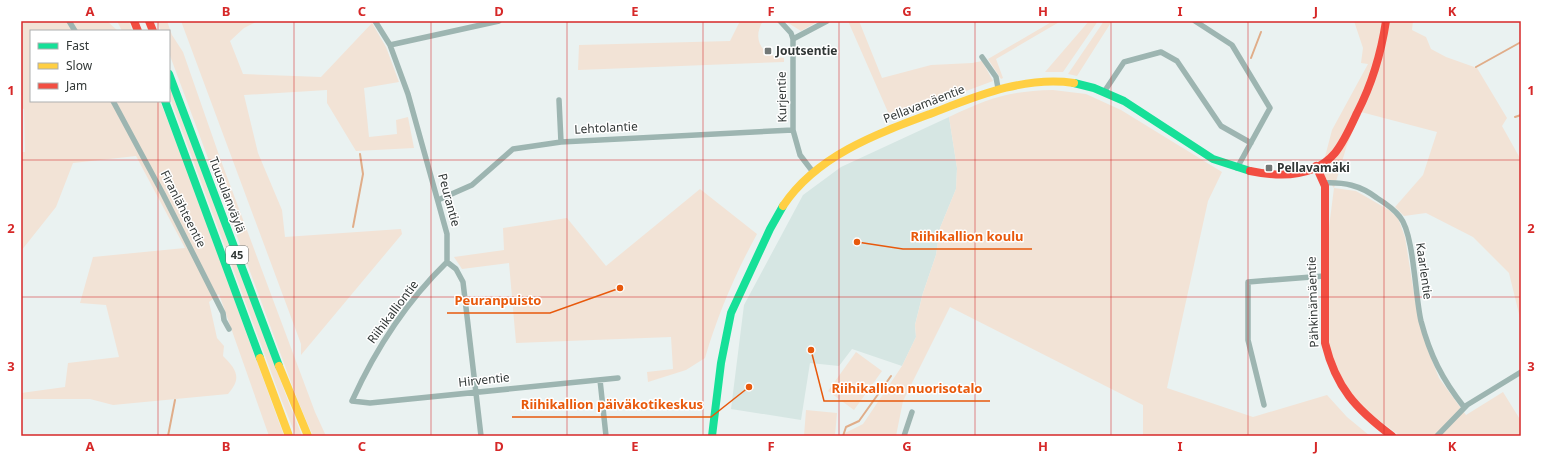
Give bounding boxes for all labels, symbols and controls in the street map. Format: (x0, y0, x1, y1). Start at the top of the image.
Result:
text: A (86, 2, 95, 20)
text: B (222, 2, 230, 20)
text: C (358, 2, 366, 20)
text: D (494, 2, 504, 20)
text: E (631, 2, 639, 20)
text: F (767, 2, 775, 20)
text: G (902, 2, 912, 20)
text: H (1038, 2, 1048, 20)
text: I (1177, 2, 1183, 20)
text: J (1313, 2, 1318, 20)
text: K (1448, 2, 1457, 20)
legend (30, 30, 170, 102)
text: Fast (66, 37, 90, 54)
place label: Joutsentie (775, 42, 837, 59)
marker: Joutsentie (763, 46, 773, 56)
text: Slow (66, 57, 93, 74)
street label: Kurjentie (773, 71, 790, 123)
text: Jam (65, 77, 87, 94)
street label: Pellavamäentie (881, 80, 967, 127)
text: 1 (7, 81, 15, 99)
text: 1 (1527, 81, 1535, 99)
street label: Lehtolantie (574, 117, 638, 138)
street label: Tuusulanväylä (205, 154, 250, 235)
place label: Pellavamäki (1277, 159, 1350, 176)
marker: Pellavamäki (1264, 163, 1274, 173)
street label: Firanlähteentie (157, 167, 210, 251)
street label: Peurantie (434, 171, 465, 229)
text: 2 (7, 219, 15, 237)
text: 2 (1527, 219, 1535, 237)
callout: Riihikallion koulu (903, 224, 1032, 249)
text: Riihikallion koulu (910, 227, 1024, 245)
street label: Kaarlentie (1412, 241, 1437, 301)
road number: 45 (226, 246, 248, 264)
street label: Pähkinämäentie (1302, 256, 1323, 348)
street label: Riihikalliontie (363, 276, 422, 347)
callout: Peuranpuisto (447, 288, 550, 313)
text: Peuranpuisto (455, 291, 541, 309)
text: 3 (7, 357, 15, 375)
text: 3 (1527, 357, 1535, 375)
street label: Hirventie (457, 368, 511, 391)
callout: Riihikallion nuorisotalo (824, 376, 990, 401)
text: Riihikallion nuorisotalo (832, 379, 982, 397)
callout: Riihikallion päiväkotikeskus (512, 392, 711, 417)
text: Riihikallion päiväkotikeskus (521, 395, 703, 413)
text: A (86, 437, 95, 455)
text: B (222, 437, 230, 455)
text: C (358, 437, 366, 455)
text: D (494, 437, 504, 455)
text: E (631, 437, 639, 455)
text: F (767, 437, 775, 455)
text: G (902, 437, 912, 455)
text: H (1038, 437, 1048, 455)
text: I (1177, 437, 1183, 455)
text: J (1313, 437, 1318, 455)
text: K (1448, 437, 1457, 455)

